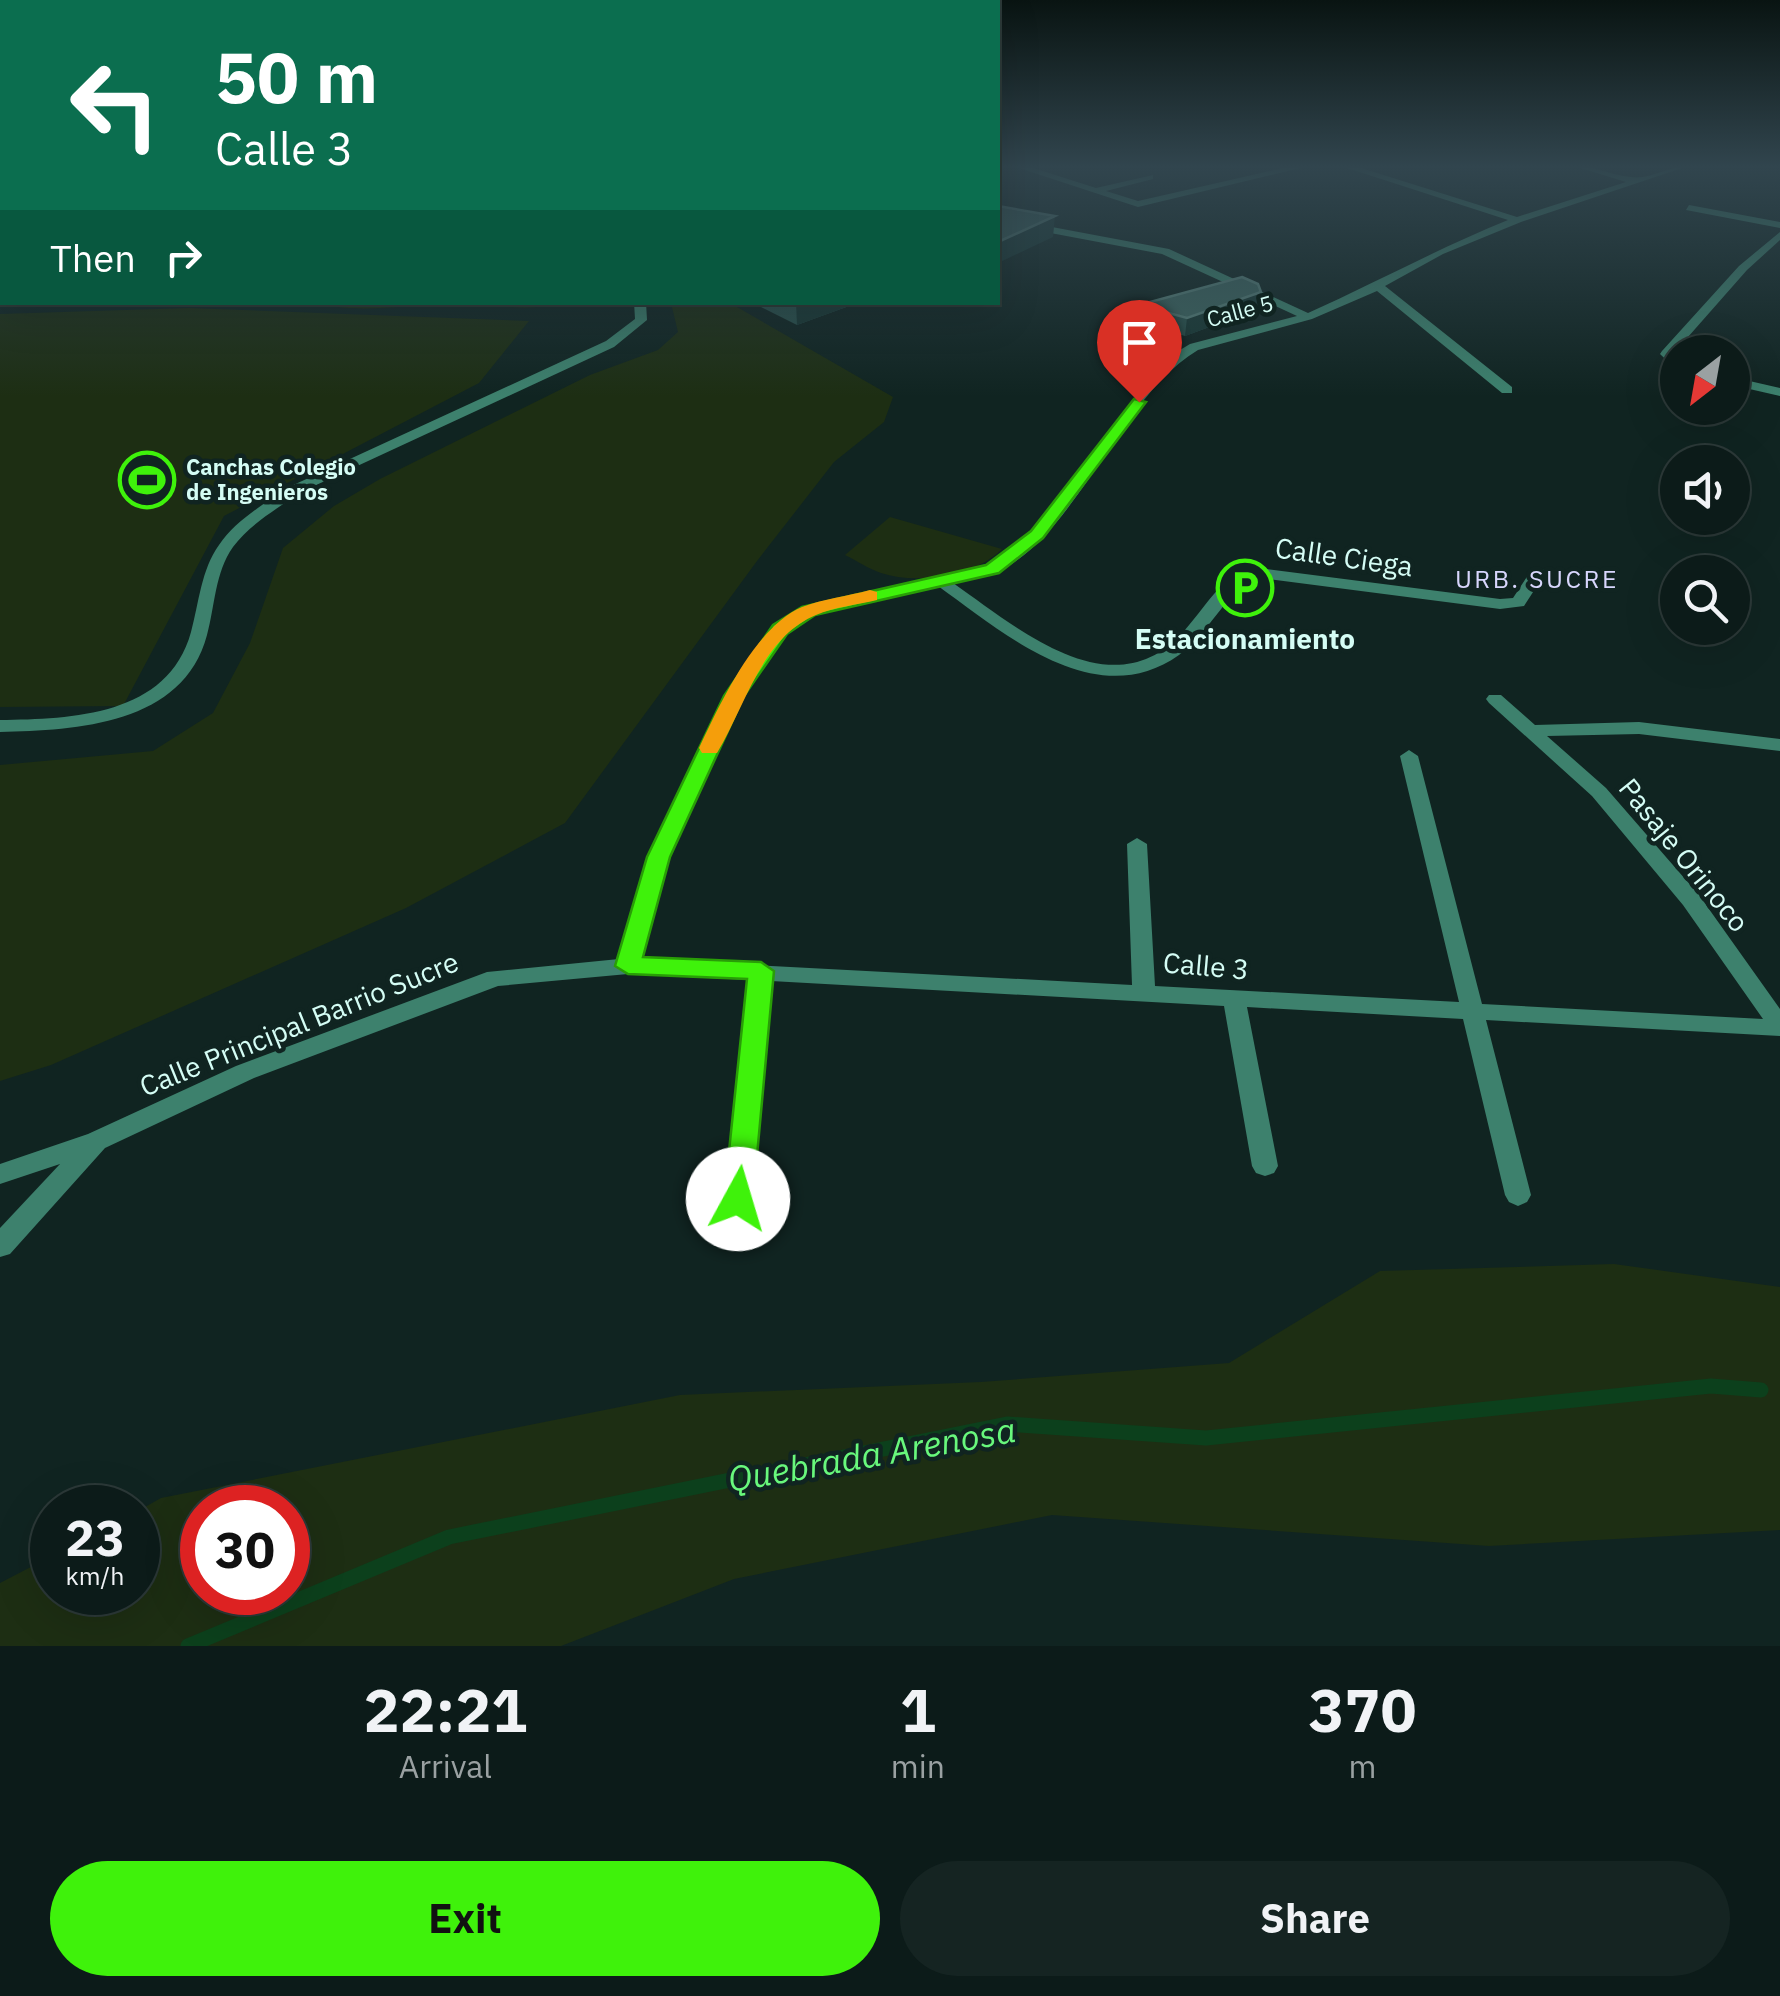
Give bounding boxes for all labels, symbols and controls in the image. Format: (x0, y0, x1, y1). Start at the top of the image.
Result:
text: 50 m (215, 31, 378, 122)
icon: left (50, 40, 180, 170)
text: Calle 3 (215, 119, 354, 177)
icon: right (156, 230, 211, 285)
text: Then (50, 233, 136, 282)
street label: Calle 5 (1203, 288, 1276, 333)
pin (1097, 300, 1182, 403)
icon: arrive (1112, 315, 1167, 370)
north arrow (1660, 335, 1750, 425)
map controls (1660, 335, 1750, 645)
button: sound (1660, 445, 1750, 535)
sports icon: Canchas Colegio de Ingenieros (117, 450, 177, 510)
place label: Canchas Colegio de Ingenieros (186, 452, 356, 506)
street label: Calle Ciega (1273, 529, 1415, 584)
button: search (1660, 555, 1750, 645)
parking icon: Estacionamiento (1215, 558, 1275, 618)
district label: URB. SUCRE (1455, 562, 1619, 595)
place label: Estacionamiento (1135, 620, 1355, 657)
street label: Pasaje Orinoco (1611, 770, 1758, 939)
street label: Calle Principal Barrio Sucre (134, 943, 464, 1104)
street label: Calle 3 (1161, 943, 1251, 988)
position arrow (686, 1147, 790, 1251)
water label: Quebrada Arenosa (724, 1406, 1019, 1502)
speed limit sign: 30 (180, 1485, 310, 1615)
text: 23 (65, 1505, 125, 1570)
text: km/h (66, 1559, 124, 1592)
text: 22:21 (364, 1670, 527, 1749)
text: 1 (900, 1670, 936, 1749)
text: 370 (1308, 1670, 1416, 1749)
text: Arrival (399, 1745, 492, 1787)
text: min (891, 1745, 945, 1787)
text: m (1349, 1745, 1376, 1787)
button: Exit (50, 1861, 880, 1976)
button: Share (900, 1861, 1730, 1976)

